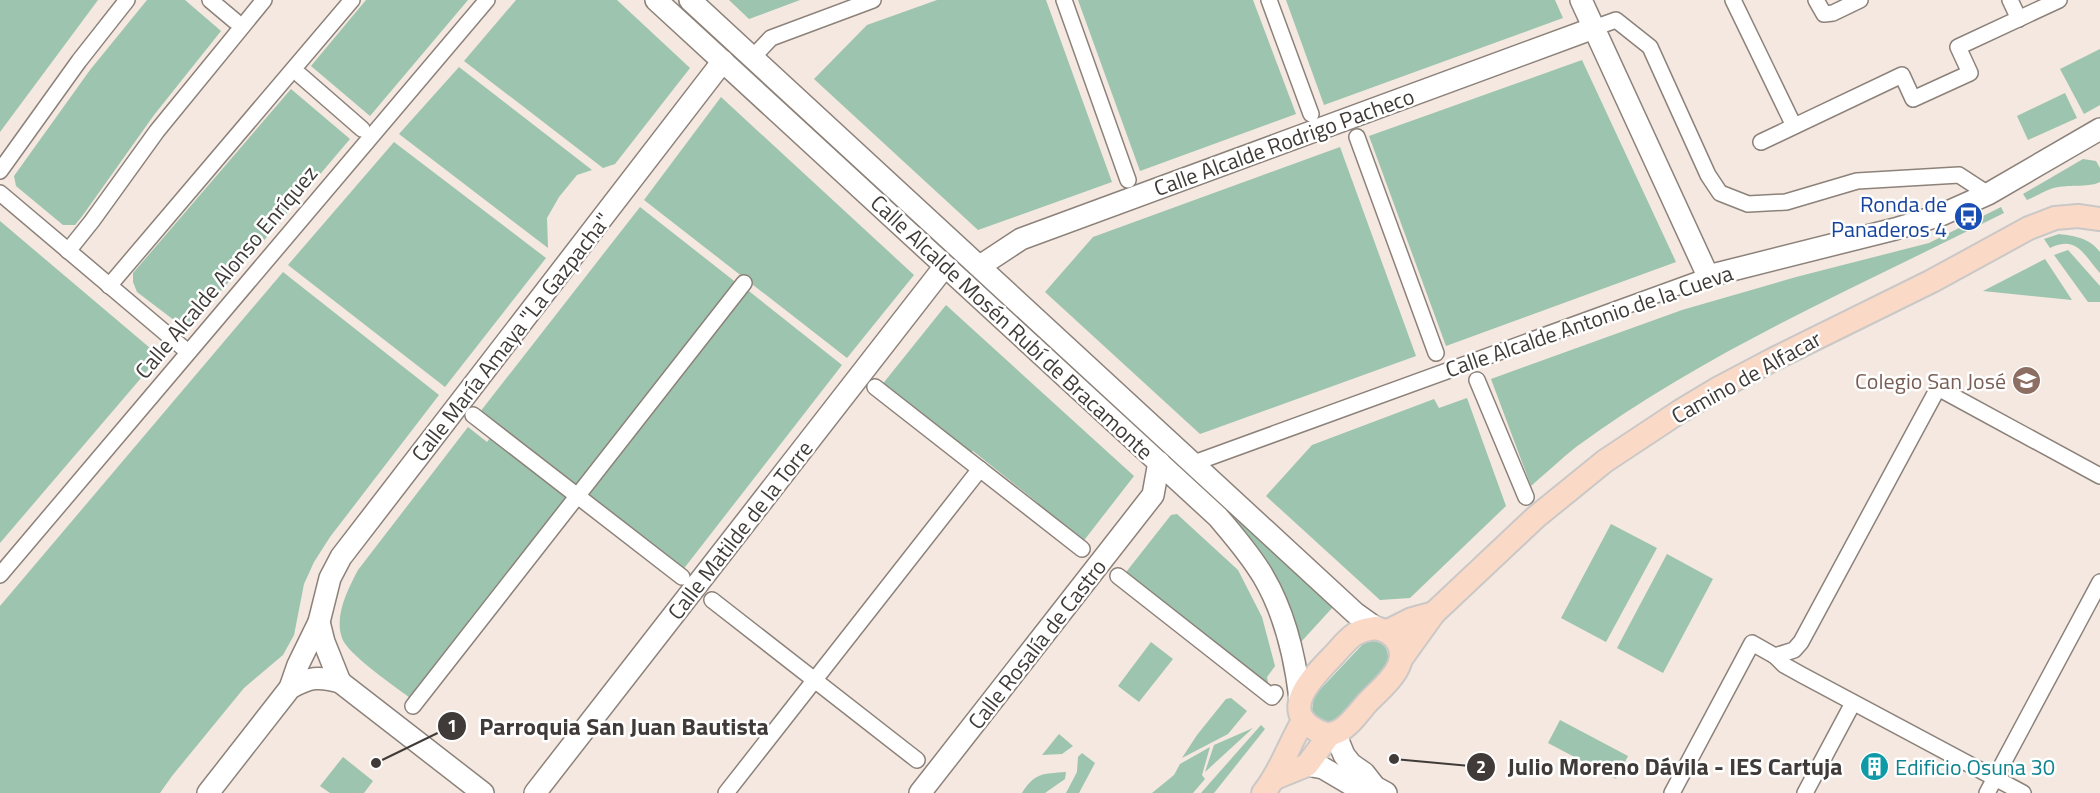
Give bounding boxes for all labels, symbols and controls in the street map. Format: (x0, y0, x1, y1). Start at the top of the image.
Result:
street label: Calle Alcalde Rodrigo Pacheco (1149, 79, 1419, 205)
street label: Calle Alcalde Alonso Enríquez (126, 158, 326, 386)
street label: Calle Alcalde Mosén Rubí de Bracamonte (863, 186, 1161, 468)
place label: Ronda de Panaderos 4 (1831, 187, 1947, 246)
bus stop icon: Ronda de Panaderos 4 (1952, 201, 1984, 233)
street label: Calle María Amaya "La Gazpacha" (403, 205, 619, 469)
street label: Calle Alcalde Antonio de la Cueva (1441, 256, 1737, 386)
street label: Camino de Alfacar (1665, 322, 1828, 432)
place label: Colegio San José (1855, 364, 2006, 398)
school or university icon: Colegio San José (2011, 365, 2043, 397)
street label: Calle Matilde de la Torre (659, 433, 821, 627)
street label: Calle Rosalía de Castro (959, 551, 1115, 737)
callout: Parroquia San Juan Bautista (437, 705, 781, 747)
text: Parroquia San Juan Bautista (479, 708, 769, 744)
text: 1 (447, 712, 457, 739)
callout: Julio Moreno Dávila - IES Cartuja (1466, 746, 1855, 788)
text: Julio Moreno Dávila - IES Cartuja (1508, 748, 1842, 784)
place label: Edificio Osuna 30 (1895, 750, 2055, 784)
building icon: Edificio Osuna 30 (1858, 751, 1890, 783)
text: 2 (1476, 753, 1486, 780)

